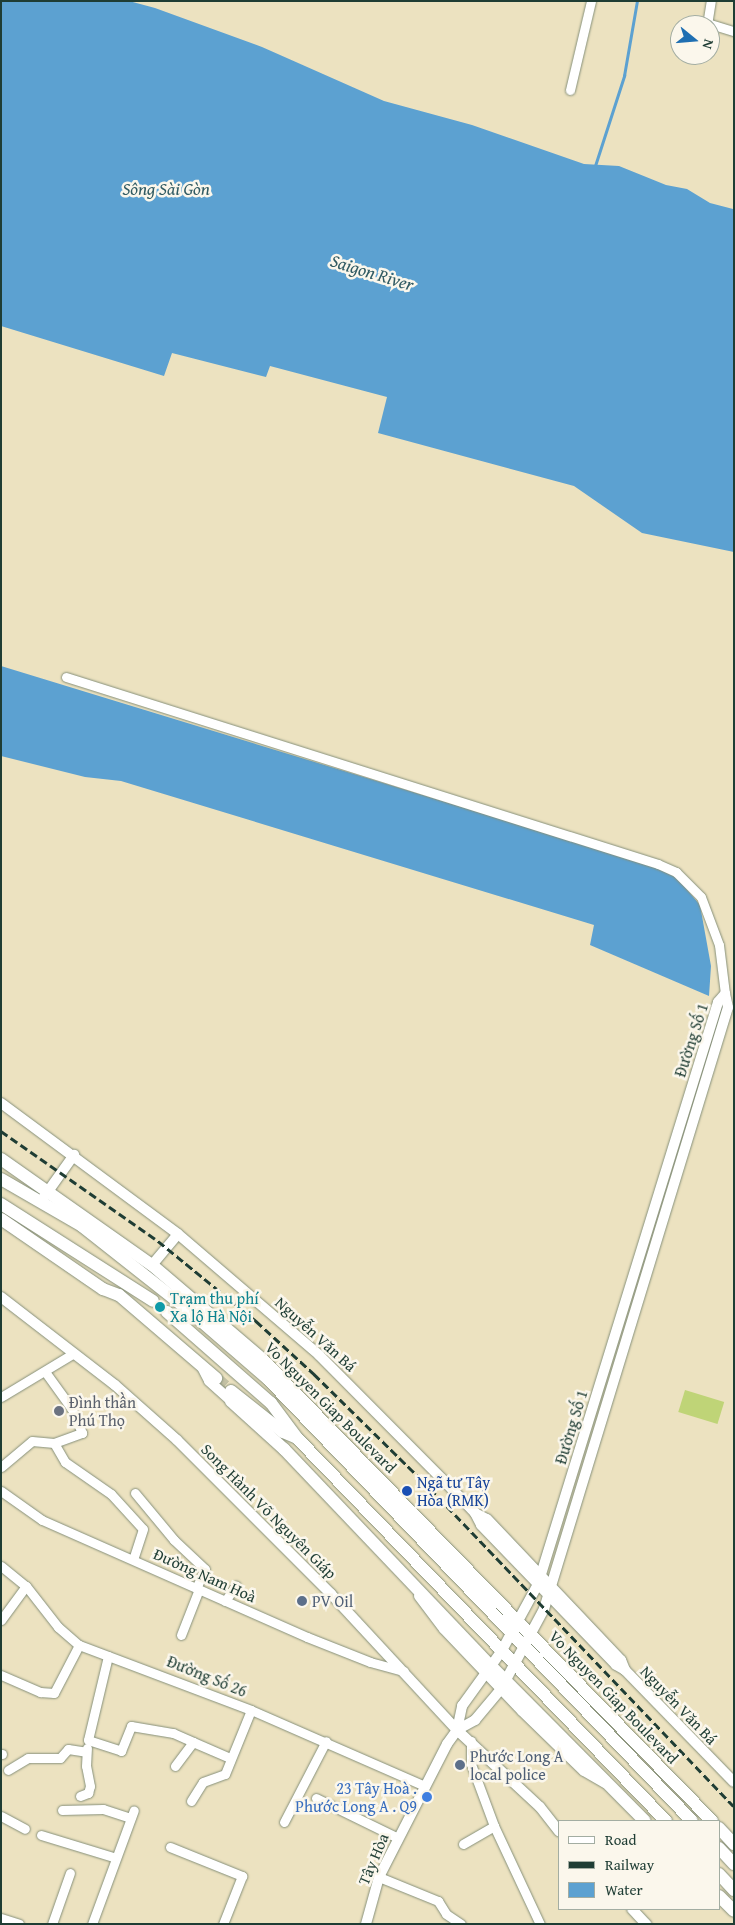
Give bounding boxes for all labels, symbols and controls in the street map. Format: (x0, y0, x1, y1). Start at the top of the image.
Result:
north arrow (670, 15, 720, 65)
text: N (697, 37, 719, 51)
water label: Sông Sài Gòn (122, 178, 210, 200)
water label: Saigon River (328, 250, 416, 296)
street label: Đường Số 1 (670, 1001, 712, 1079)
place label: Trạm thu phí Xa lộ Hà Nội (170, 1288, 259, 1326)
street label: Nguyễn Văn Bá (272, 1293, 360, 1375)
marker: Trạm thu phí Xa lộ Hà Nội (154, 1301, 166, 1313)
street label: Vo Nguyen Giap Boulevard (261, 1337, 401, 1477)
street label: Đường Số 1 (551, 1388, 591, 1466)
place label: Đình thần Phú Thọ (69, 1392, 136, 1430)
marker: Đình thần Phú Thọ (53, 1405, 65, 1417)
street label: Song Hành Võ Nguyên Giáp (197, 1439, 341, 1583)
place label: Ngã tư Tây Hòa (RMK) (417, 1472, 490, 1510)
marker: Ngã tư Tây Hòa (RMK) (401, 1485, 413, 1497)
street label: Đường Nam Hoà (151, 1544, 259, 1606)
place label: PV Oil (312, 1591, 353, 1611)
marker: PV Oil (296, 1595, 308, 1607)
street label: Vo Nguyen Giap Boulevard (545, 1626, 683, 1768)
street label: Đường Số 26 (164, 1651, 250, 1701)
street label: Nguyễn Văn Bá (637, 1662, 721, 1748)
place label: Phước Long A local police (470, 1746, 563, 1784)
marker: Phước Long A local police (454, 1759, 466, 1771)
place label: 23 Tây Hoà . Phước Long A . Q9 (295, 1778, 417, 1816)
marker: 23 Tây Hoà . Phước Long A . Q9 (421, 1791, 433, 1803)
legend (558, 1820, 720, 1910)
text: Road (605, 1829, 636, 1850)
street label: Tây Hòa (354, 1830, 392, 1888)
text: Railway (605, 1854, 654, 1875)
text: Water (605, 1879, 643, 1900)

